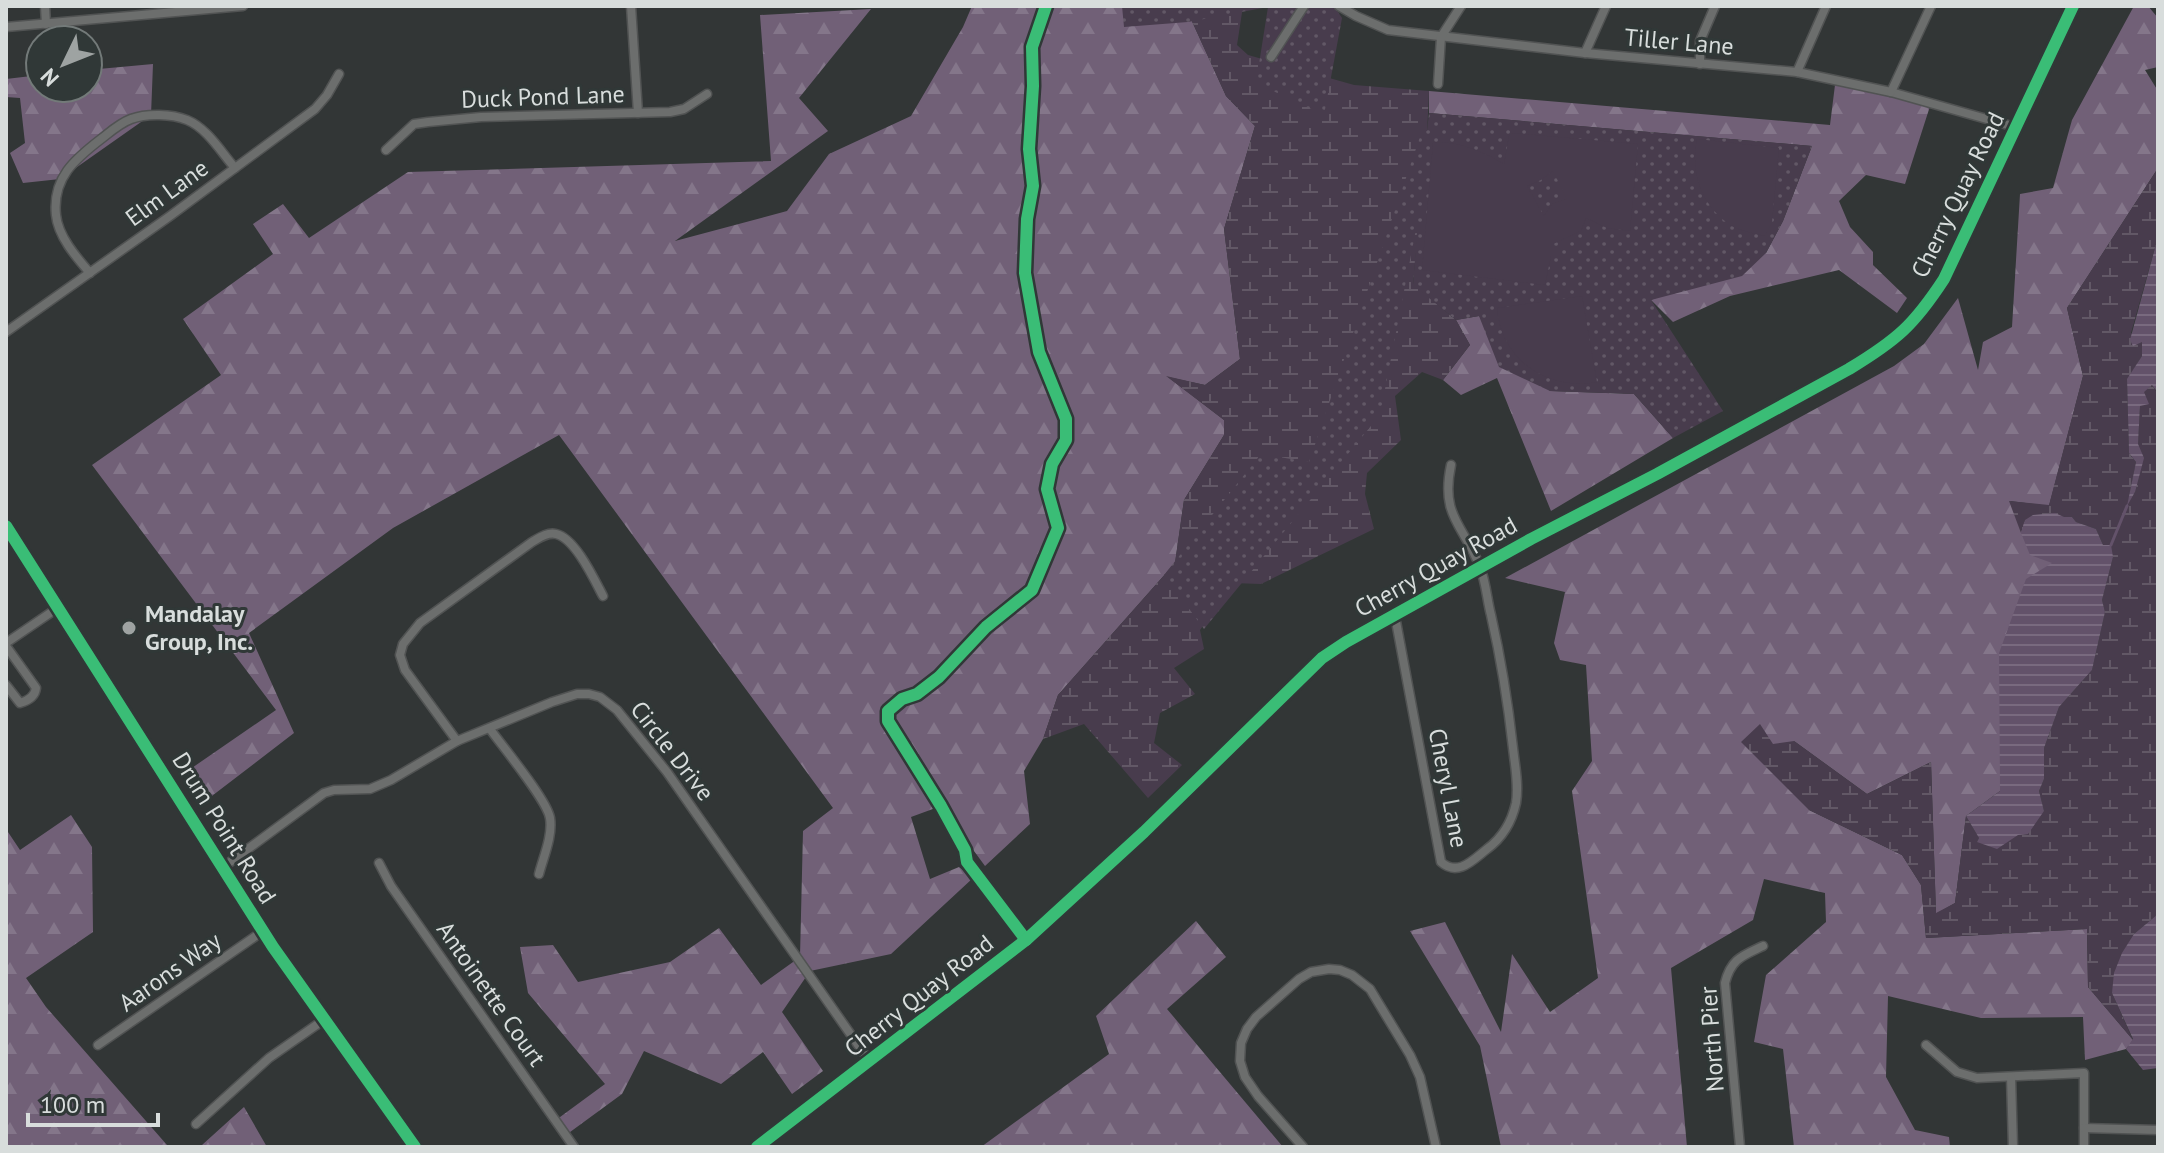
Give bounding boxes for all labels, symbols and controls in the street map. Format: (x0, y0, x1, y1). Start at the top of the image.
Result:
street label: Tiller Lane (1623, 21, 1735, 62)
north arrow (24, 24, 104, 104)
text: N (34, 63, 65, 92)
street label: Duck Pond Lane (461, 78, 625, 115)
street label: Cherry Quay Road (1904, 107, 2011, 283)
street label: Elm Lane (119, 152, 214, 233)
street label: Cherry Quay Road (1349, 509, 1522, 624)
place label: Mandalay Group, Inc. (145, 598, 253, 657)
marker: Mandalay Group, Inc. (120, 619, 138, 637)
street label: Circle Drive (624, 694, 721, 807)
street label: Cheryl Lane (1422, 726, 1475, 850)
street label: Drum Point Road (165, 746, 283, 909)
street label: Antoinette Court (430, 915, 553, 1072)
street label: Aarons Way (112, 925, 227, 1018)
street label: Cherry Quay Road (838, 928, 1000, 1063)
street label: North Pier (1692, 985, 1731, 1093)
scale bar (28, 1077, 158, 1127)
text: 100 m (40, 1089, 105, 1120)

